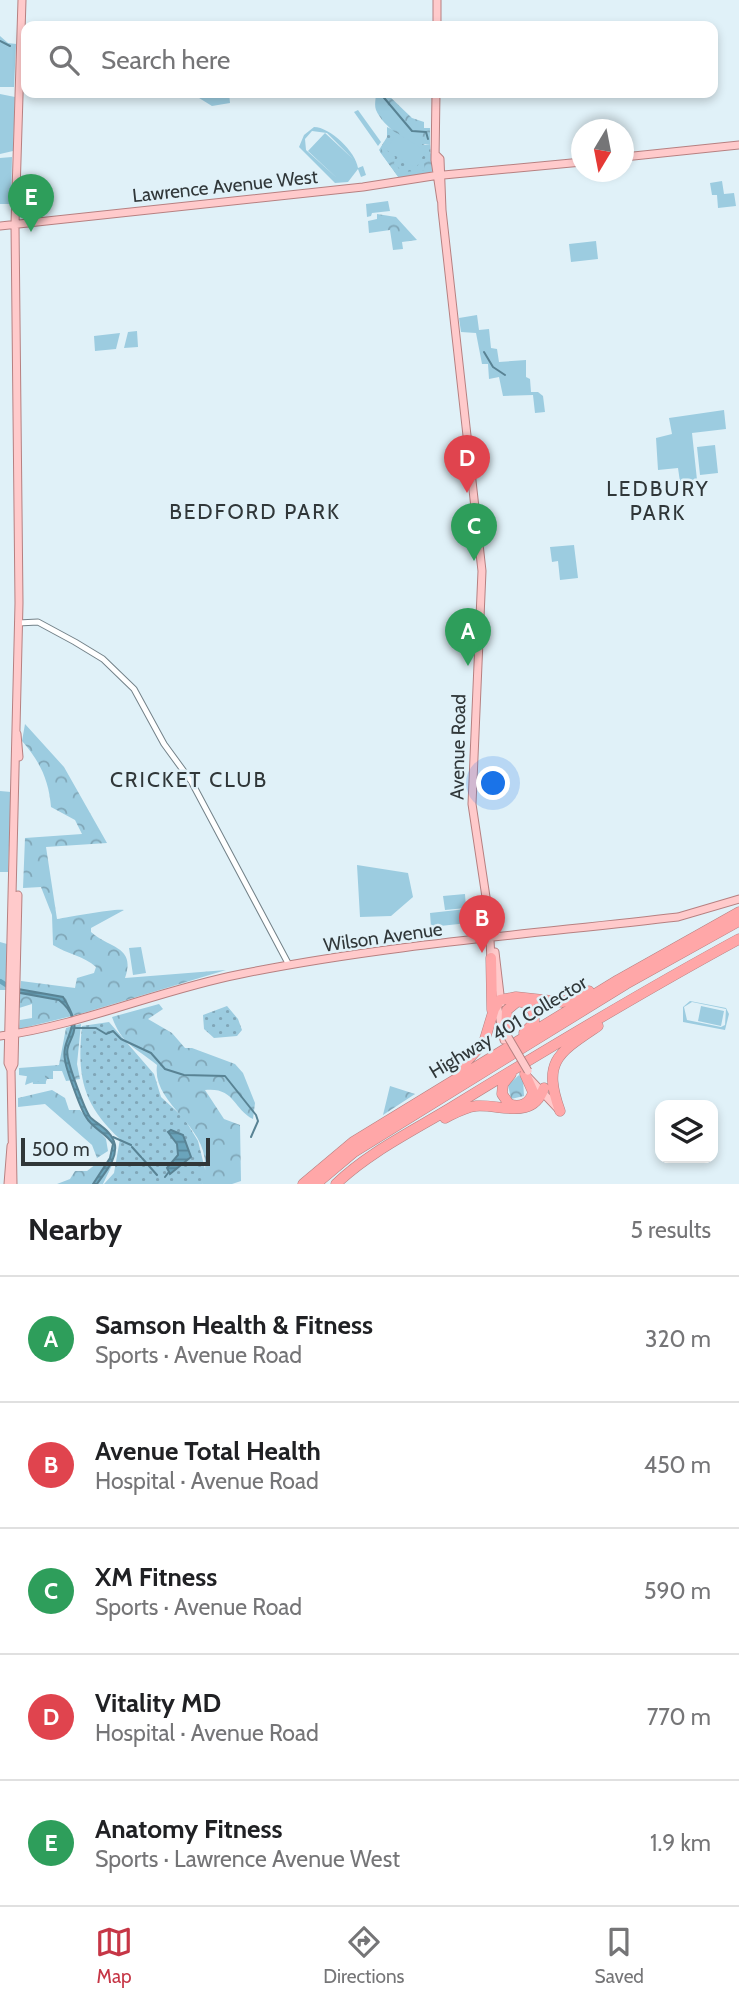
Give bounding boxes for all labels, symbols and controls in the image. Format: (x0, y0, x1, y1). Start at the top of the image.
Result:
search box (21, 21, 718, 98)
icon: search (45, 41, 83, 79)
text: Search here (101, 44, 230, 76)
north arrow (571, 119, 634, 182)
street label: Lawrence Avenue West (131, 165, 320, 207)
pin: E (8, 174, 54, 232)
pin: D (444, 435, 490, 493)
district label: LEDBURY PARK (606, 476, 710, 525)
district label: BEDFORD PARK (169, 499, 341, 524)
pin: C (451, 503, 497, 561)
pin: A (445, 608, 491, 666)
street label: Avenue Road (446, 694, 470, 800)
your location (476, 766, 510, 800)
district label: CRICKET CLUB (110, 767, 268, 792)
pin: B (459, 895, 505, 953)
street label: Wilson Avenue (322, 917, 444, 957)
street label: Highway 401 Collector (425, 971, 591, 1083)
map controls (655, 1100, 718, 1163)
button: layers (655, 1100, 718, 1163)
scale bar (21, 1135, 210, 1167)
text: 500 m (32, 1138, 90, 1161)
text: Nearby (28, 1211, 122, 1248)
text: 5 results (630, 1216, 711, 1244)
text: Samson Health & Fitness (95, 1309, 373, 1341)
text: A (44, 1325, 58, 1353)
text: 320 m (645, 1325, 711, 1353)
text: Sports · Avenue Road (95, 1341, 302, 1369)
text: Avenue Total Health (95, 1435, 321, 1467)
text: B (44, 1451, 58, 1479)
text: 450 m (644, 1451, 711, 1479)
text: Hospital · Avenue Road (95, 1467, 319, 1495)
text: XM Fitness (95, 1561, 217, 1593)
text: C (44, 1577, 58, 1605)
text: 590 m (644, 1577, 711, 1605)
text: Sports · Avenue Road (95, 1593, 302, 1621)
text: Vitality MD (95, 1687, 221, 1719)
text: D (43, 1703, 59, 1731)
text: 770 m (647, 1703, 711, 1731)
text: Hospital · Avenue Road (95, 1719, 319, 1747)
text: Anatomy Fitness (95, 1813, 283, 1845)
text: E (44, 1829, 58, 1857)
text: 1.9 km (650, 1829, 711, 1857)
text: Sports · Lawrence Avenue West (95, 1845, 400, 1873)
tab: Map (95, 1923, 133, 1988)
tab: Directions (323, 1923, 404, 1988)
tab: Saved (595, 1923, 644, 1988)

